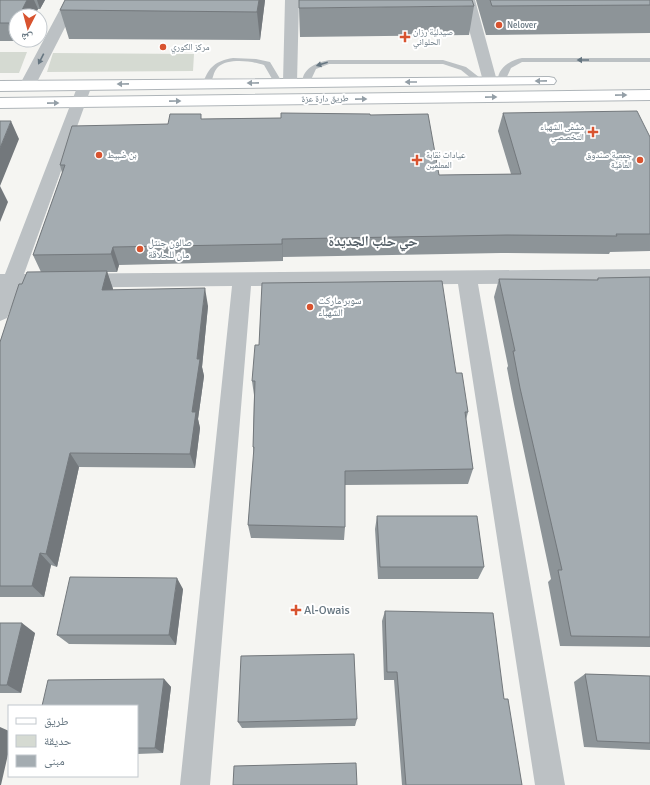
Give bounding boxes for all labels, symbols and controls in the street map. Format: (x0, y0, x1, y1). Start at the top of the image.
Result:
north arrow (8, 8, 48, 48)
marker: Nelover (494, 20, 504, 30)
place label: Nelover (507, 20, 537, 31)
place label: صيدلية رزان الحلواني (413, 27, 453, 49)
text: ش (20, 29, 34, 45)
marker: صيدلية رزان الحلواني (400, 32, 410, 42)
marker: مركز الكوري (158, 42, 168, 52)
place label: مركز الكوري (171, 42, 210, 54)
one-way arrow (37, 54, 44, 65)
one-way arrow (576, 57, 589, 63)
one-way arrow (315, 61, 327, 67)
one-way arrow (534, 78, 547, 84)
one-way arrow (404, 79, 417, 85)
one-way arrow (246, 80, 259, 86)
one-way arrow (117, 81, 129, 88)
one-way arrow (615, 92, 628, 98)
street label: طريق دارة عزة (301, 93, 349, 105)
one-way arrow (485, 94, 498, 100)
one-way arrow (355, 95, 367, 102)
one-way arrow (169, 98, 182, 104)
one-way arrow (47, 99, 59, 106)
place label: مشفى الشهباء التخصصي (540, 122, 584, 144)
marker: مشفى الشهباء التخصصي (587, 126, 599, 138)
marker: بن ضبيط (94, 150, 104, 160)
place label: بن ضبيط (107, 150, 137, 161)
place label: عيادات نقابة المعلمين (426, 150, 466, 171)
place label: جمعية صندوق العافية (586, 150, 632, 171)
marker: عيادات نقابة المعلمين (411, 154, 423, 166)
marker: جمعية صندوق العافية (635, 155, 645, 165)
district label: حي حلب الجديدة (328, 233, 418, 252)
place label: صالون جنتل مان للحلاقة (148, 237, 192, 261)
marker: صالون جنتل مان للحلاقة (135, 244, 145, 254)
place label: سوبر ماركت الشهباء (318, 295, 362, 319)
marker: سوبر ماركت الشهباء (305, 302, 315, 312)
place label: Al-Owais (304, 603, 350, 618)
marker: Al-Owais (291, 605, 301, 615)
legend (8, 705, 138, 777)
text: طريق (44, 714, 69, 729)
text: حديقة (44, 734, 72, 749)
text: مبنى (44, 754, 65, 769)

